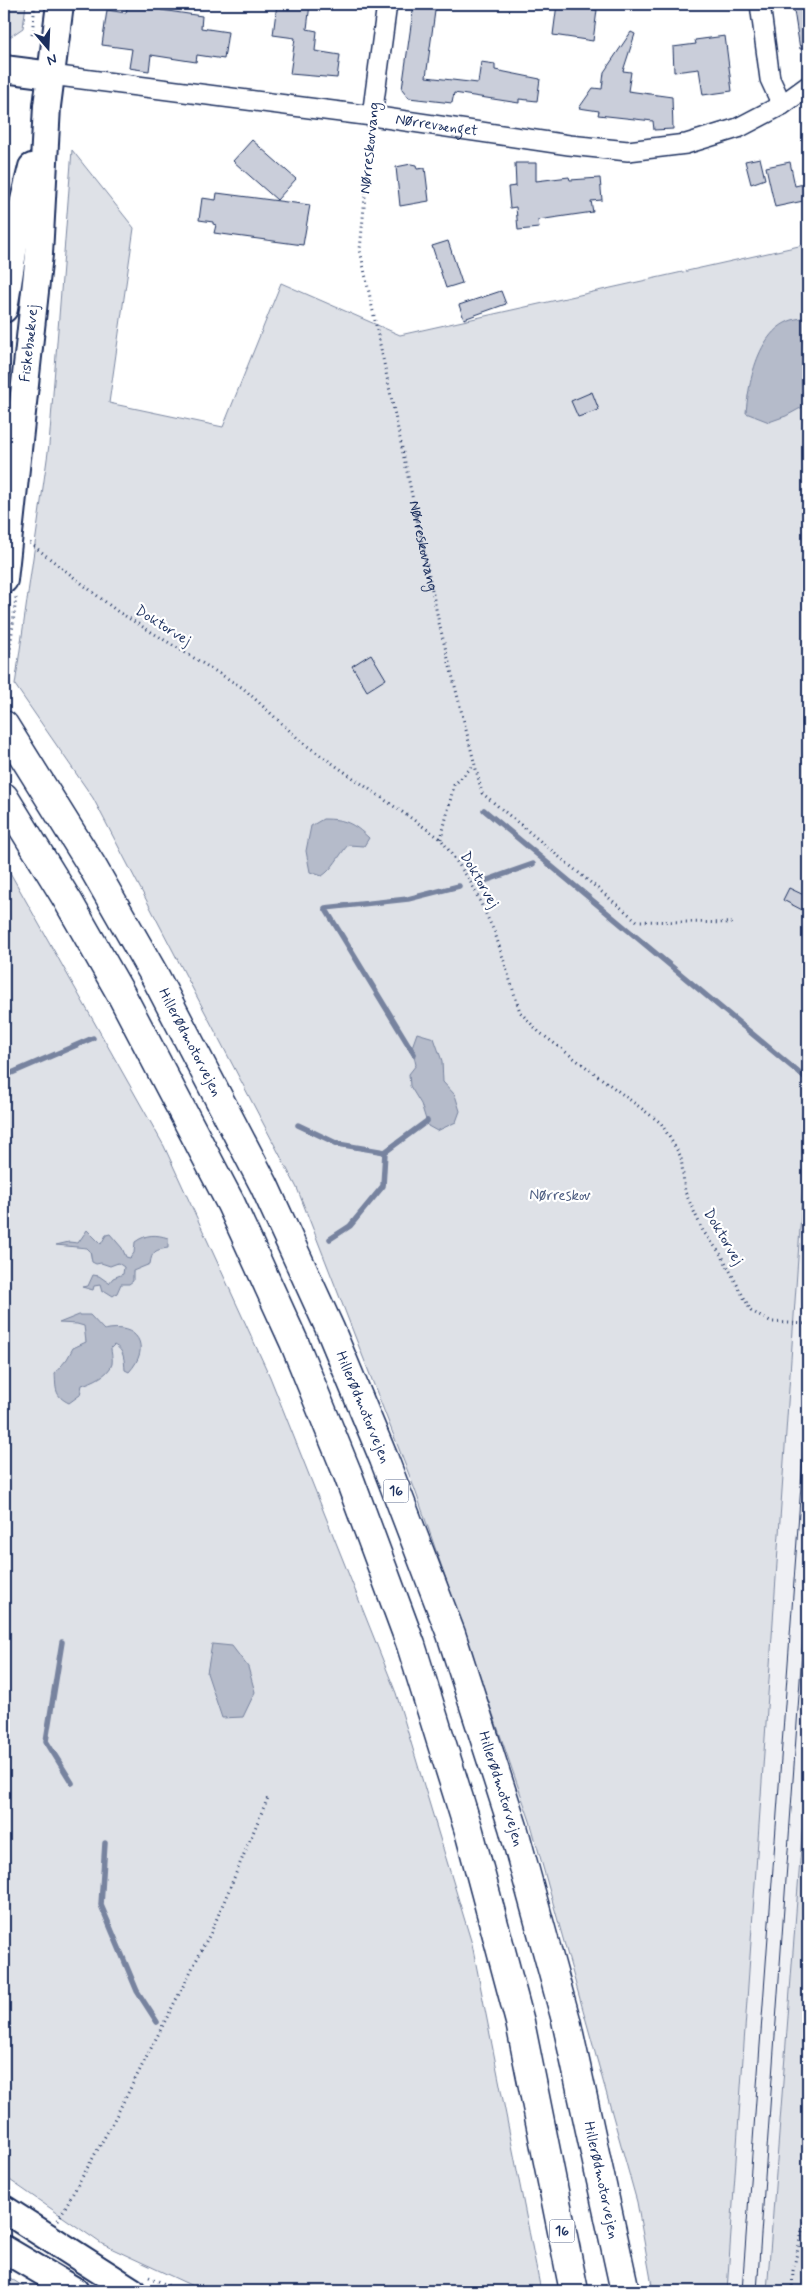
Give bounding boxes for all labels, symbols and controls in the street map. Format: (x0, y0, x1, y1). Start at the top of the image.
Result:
north arrow (22, 22, 72, 72)
text: N (45, 49, 59, 69)
street label: Nørreskovvang (355, 101, 386, 195)
street label: Nørrevænget (394, 110, 479, 141)
street label: Fiskebækvej (15, 303, 44, 383)
street label: Nørreskovvang (403, 499, 442, 593)
street label: Doktorvej (131, 601, 195, 651)
street label: Doktorvej (455, 848, 503, 912)
street label: Hillerødmotorvejen (153, 985, 226, 1100)
park label: Nørreskov (529, 1186, 591, 1206)
street label: Doktorvej (698, 1205, 748, 1269)
street label: Hillerødmotorvejen (330, 1348, 395, 1466)
road number: 16 (384, 1480, 408, 1502)
street label: Hillerødmotorvejen (473, 1729, 528, 1849)
street label: Hillerødmotorvejen (578, 2119, 623, 2241)
road number: 16 (550, 2220, 574, 2242)

